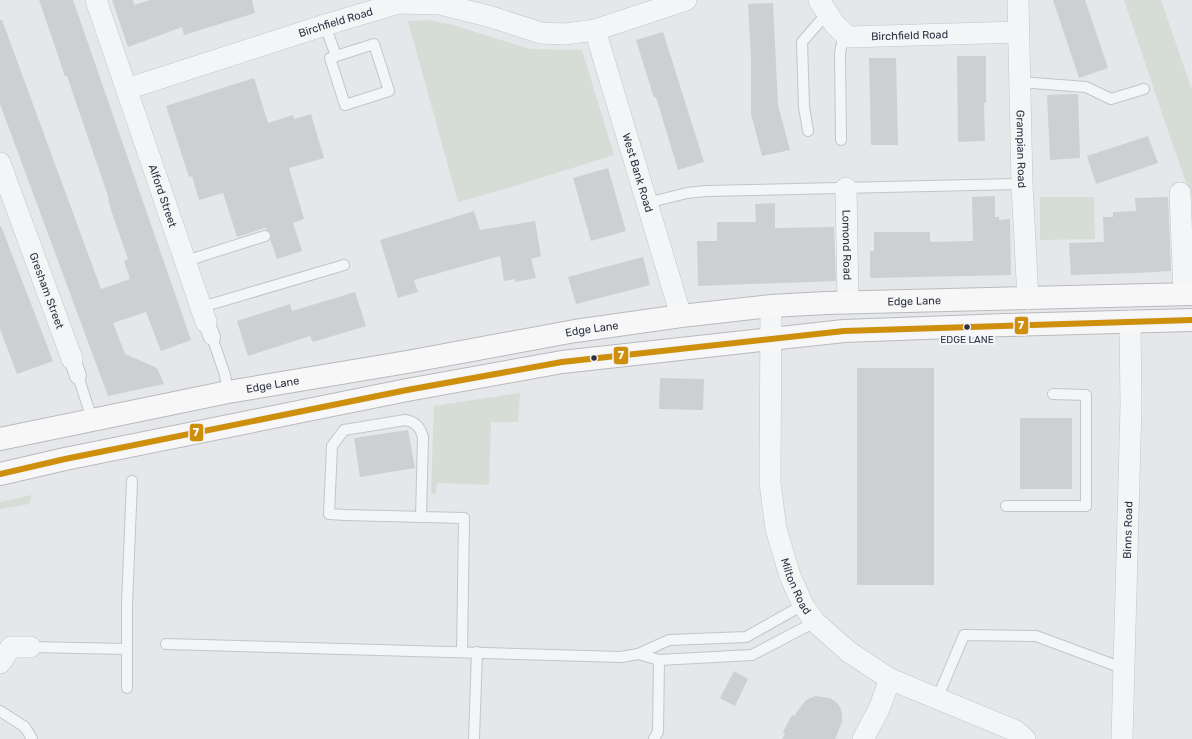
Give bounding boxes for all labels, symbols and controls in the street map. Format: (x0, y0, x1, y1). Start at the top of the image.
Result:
street label: Birchfield Road (297, 5, 374, 40)
street label: Birchfield Road (871, 28, 948, 43)
street label: Grampian Road (1013, 110, 1028, 188)
street label: West Bank Road (619, 132, 655, 214)
street label: Alford Street (146, 163, 179, 230)
street label: Lomond Road (839, 210, 854, 280)
street label: Gresham Street (26, 251, 67, 331)
street label: Edge Lane (887, 294, 941, 308)
line badge: 7 (1014, 316, 1029, 335)
street label: Edge Lane (564, 319, 619, 340)
text: 7 (1018, 319, 1025, 332)
marker: EDGE LANE (962, 322, 972, 332)
place label: EDGE LANE (940, 334, 994, 346)
line badge: 7 (613, 346, 629, 365)
text: 7 (618, 349, 625, 362)
unlabelled marker (589, 353, 599, 363)
street label: Edge Lane (245, 374, 300, 396)
line badge: 7 (189, 423, 204, 442)
text: 7 (193, 426, 200, 439)
street label: Binns Road (1121, 501, 1135, 559)
street label: Milton Road (778, 557, 814, 617)

